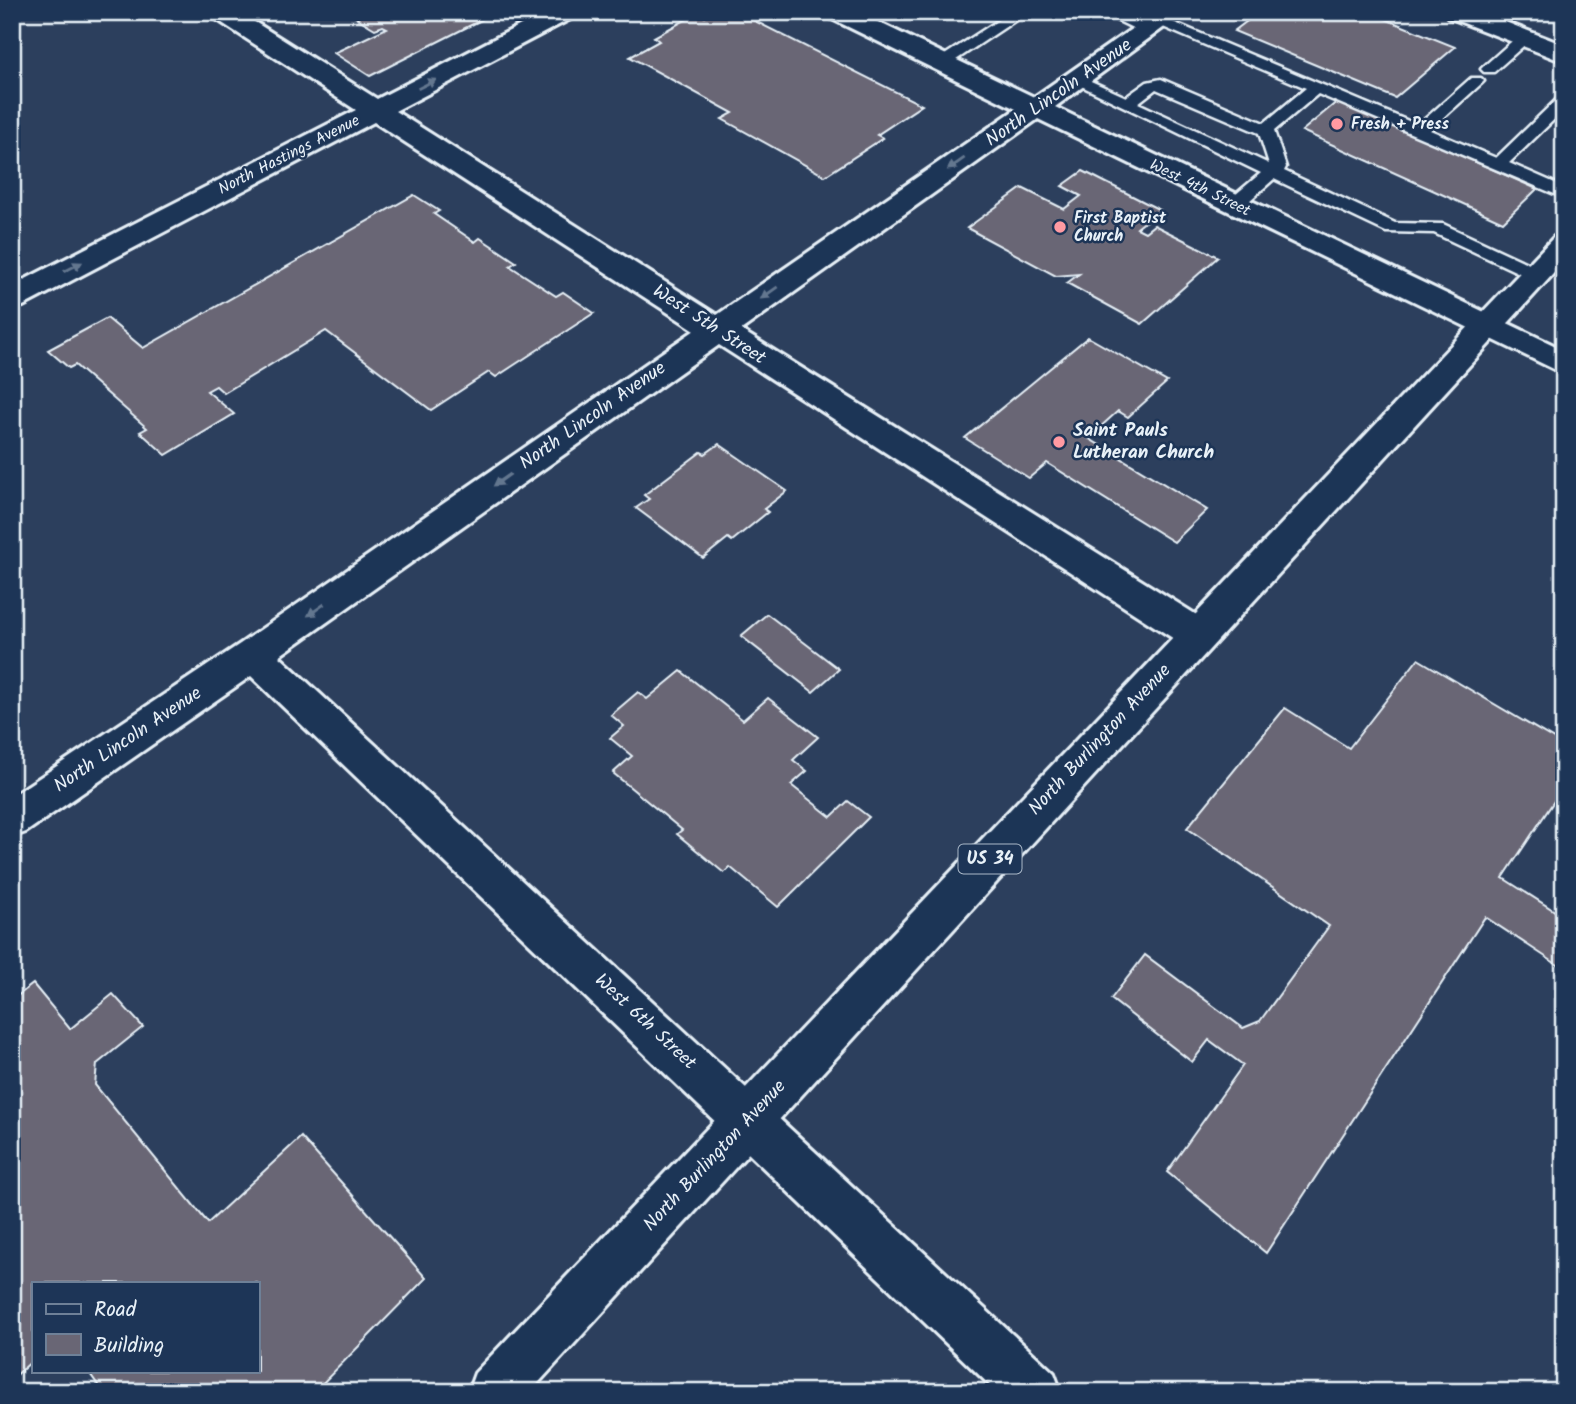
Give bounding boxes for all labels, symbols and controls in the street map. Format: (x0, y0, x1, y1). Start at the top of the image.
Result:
street label: North Lincoln Avenue (979, 31, 1139, 155)
one-way arrow (417, 78, 437, 89)
street label: North Hastings Avenue (214, 108, 364, 202)
place label: Fresh + Press (1351, 112, 1450, 137)
marker: Fresh + Press (1329, 116, 1345, 132)
street label: West 4th Street (1145, 153, 1256, 224)
one-way arrow (947, 157, 966, 170)
place label: First Baptist Church (1074, 206, 1167, 249)
marker: First Baptist Church (1052, 219, 1068, 235)
one-way arrow (63, 262, 83, 273)
street label: West 5th Street (646, 277, 772, 373)
one-way arrow (760, 286, 778, 300)
street label: North Lincoln Avenue (513, 354, 673, 478)
place label: Saint Pauls Lutheran Church (1073, 416, 1214, 468)
marker: Saint Pauls Lutheran Church (1051, 434, 1067, 450)
one-way arrow (493, 473, 511, 487)
one-way arrow (307, 603, 325, 617)
street label: North Burlington Avenue (1021, 657, 1179, 823)
street label: North Lincoln Avenue (48, 679, 209, 801)
road number: US 34 (958, 844, 1021, 874)
street label: West 6th Street (587, 967, 703, 1078)
street label: North Burlington Avenue (636, 1073, 794, 1239)
legend (32, 1282, 259, 1372)
text: Road (94, 1294, 137, 1327)
text: Building (94, 1330, 164, 1363)

